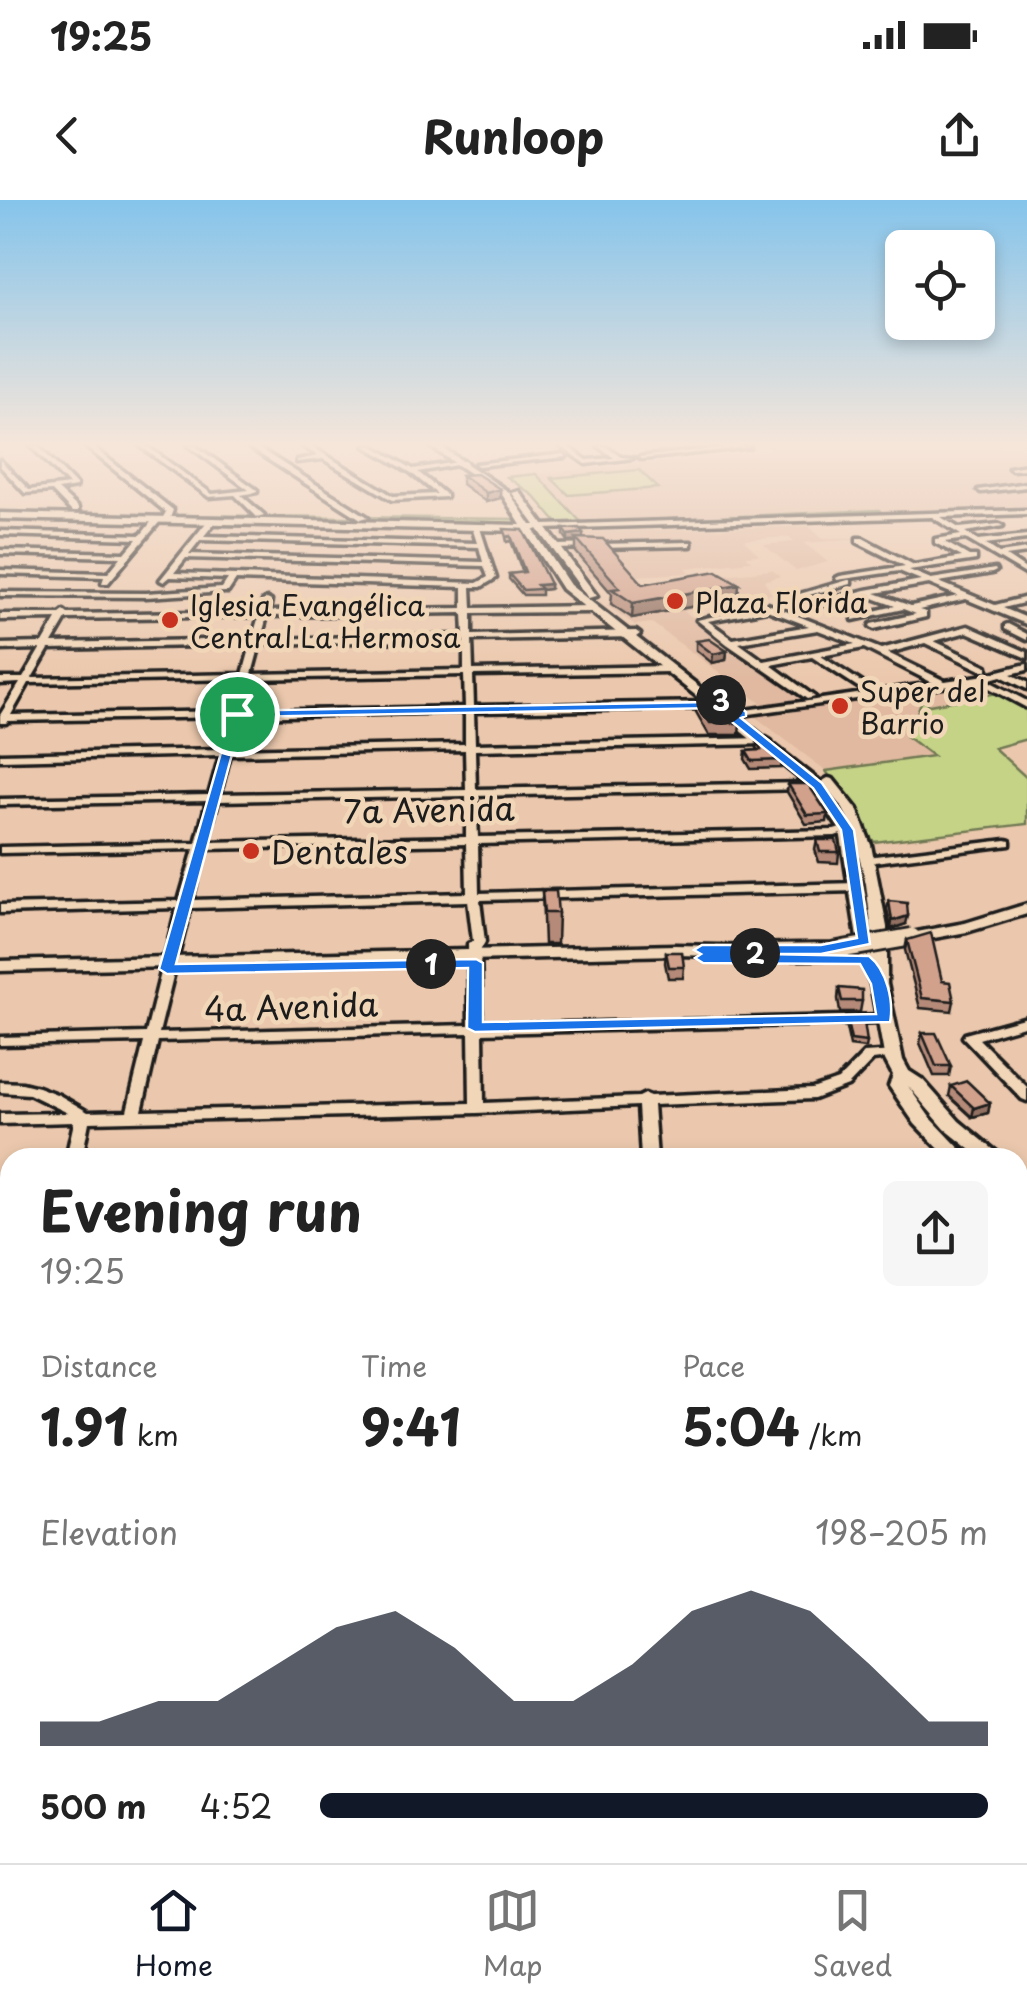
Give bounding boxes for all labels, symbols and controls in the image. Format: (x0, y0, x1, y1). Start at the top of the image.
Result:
text: 19:25 (50, 7, 153, 64)
text: Runloop (423, 101, 604, 169)
icon: back (40, 108, 95, 163)
icon: share (932, 108, 987, 163)
map controls (885, 230, 995, 340)
button: locate (885, 230, 995, 340)
place label: Plaza Florida (695, 580, 868, 623)
place label: Iglesia Evangélica Central La Hermosa (190, 583, 461, 658)
marker: Plaza Florida (664, 590, 686, 612)
marker: Iglesia Evangélica Central La Hermosa (159, 609, 181, 631)
place label: Super del Barrio (860, 669, 985, 744)
pin (195, 672, 280, 757)
pin: 3 (696, 675, 746, 725)
text: 3 (712, 678, 730, 721)
icon: arrive (210, 687, 265, 742)
marker: Super del Barrio (829, 695, 851, 717)
street label: 7a Avenida (343, 784, 515, 834)
place label: Dentales (271, 827, 408, 875)
marker: Dentales (240, 840, 262, 862)
pin: 2 (730, 928, 780, 978)
text: 2 (745, 931, 765, 974)
pin: 1 (406, 939, 456, 989)
text: 1 (424, 942, 438, 985)
street label: 4a Avenida (203, 979, 379, 1033)
text: Evening run (40, 1168, 362, 1251)
button: share (883, 1181, 988, 1286)
text: 19:25 (40, 1247, 125, 1295)
text: Distance (40, 1344, 158, 1387)
text: Time (361, 1344, 427, 1387)
text: Pace (682, 1344, 745, 1387)
text: 1.91 (40, 1387, 128, 1463)
text: 9:41 (361, 1387, 461, 1463)
text: 5:04 (682, 1387, 800, 1463)
text: km (128, 1413, 179, 1456)
text: /km (800, 1413, 862, 1456)
text: Elevation (40, 1508, 178, 1556)
text: 198–205 m (815, 1508, 988, 1556)
text: 500 m (40, 1782, 146, 1830)
text: 4:52 (200, 1782, 273, 1830)
tab: Home (135, 1883, 213, 1986)
tab: Map (483, 1883, 543, 1986)
tab: Saved (813, 1883, 892, 1986)

